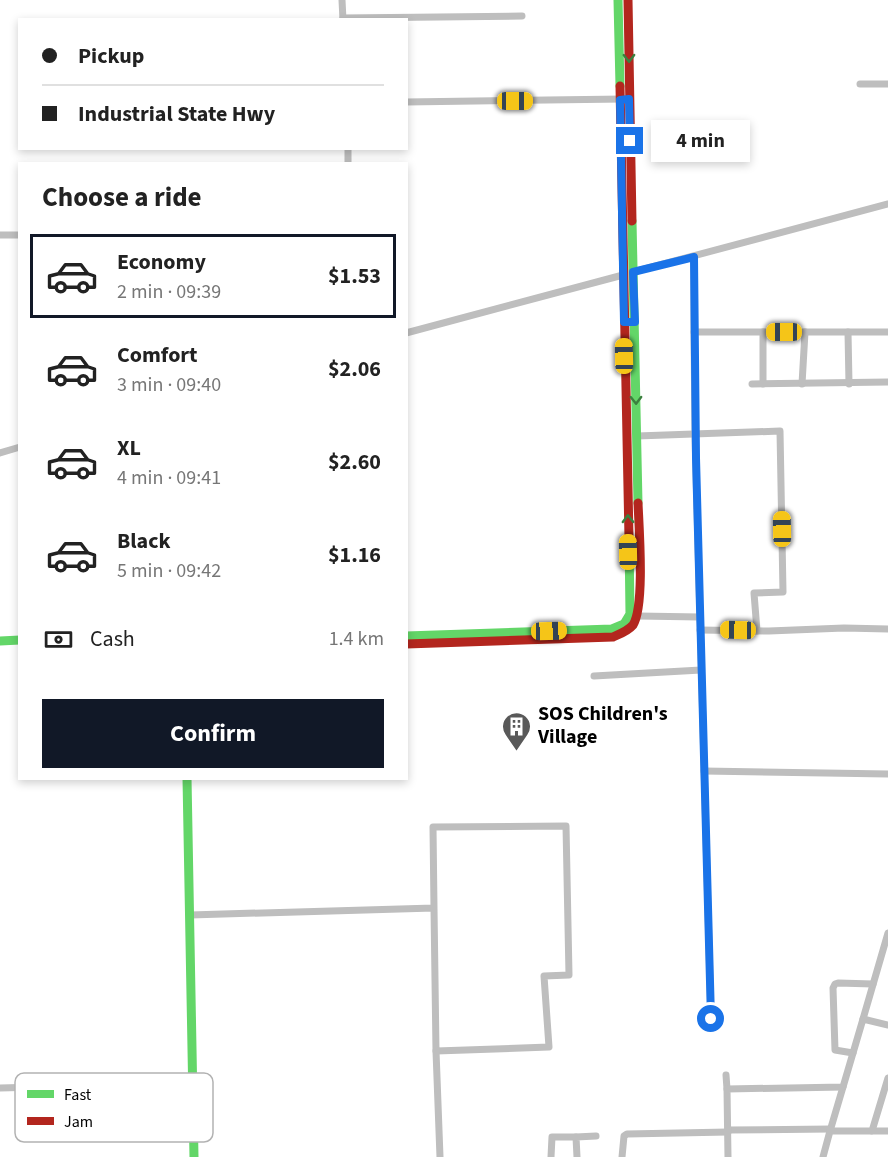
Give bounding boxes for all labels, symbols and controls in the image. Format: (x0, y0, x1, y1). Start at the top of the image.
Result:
text: Pickup (78, 40, 144, 72)
one-way arrow (622, 54, 635, 63)
car (497, 92, 533, 110)
text: Industrial State Hwy (78, 98, 275, 130)
callout: 4 min (651, 120, 750, 162)
route end (616, 127, 643, 154)
text: 4 min (676, 127, 725, 155)
text: Choose a ride (42, 178, 202, 217)
text: Economy (117, 246, 206, 278)
icon: car (45, 249, 99, 303)
text: $1.53 (328, 260, 381, 292)
text: 2 min · 09:39 (117, 278, 221, 306)
car (766, 323, 802, 341)
car (615, 338, 633, 374)
text: Comfort (117, 339, 198, 371)
icon: car (45, 342, 99, 396)
text: $2.06 (328, 353, 381, 385)
text: 3 min · 09:40 (117, 371, 221, 399)
one-way arrow (630, 396, 643, 405)
text: XL (117, 432, 141, 464)
icon: car (45, 435, 99, 489)
text: $2.60 (328, 446, 381, 478)
text: 4 min · 09:41 (117, 464, 221, 492)
car (773, 511, 791, 547)
one-way arrow (621, 514, 634, 523)
text: Black (117, 525, 171, 557)
icon: car (45, 528, 99, 582)
car (619, 534, 637, 570)
text: $1.16 (328, 539, 381, 571)
text: 5 min · 09:42 (117, 557, 221, 585)
car (531, 621, 567, 641)
car (720, 621, 756, 639)
icon: cash (42, 623, 75, 656)
text: Cash (90, 623, 135, 655)
text: 1.4 km (329, 625, 384, 653)
button: Confirm (42, 699, 384, 768)
place label: SOS Children's Village (537, 700, 668, 751)
building icon: SOS Children's Village (501, 710, 533, 752)
route start (697, 1005, 724, 1032)
legend (15, 1073, 213, 1142)
text: Fast (64, 1084, 92, 1106)
text: Jam (64, 1111, 93, 1133)

